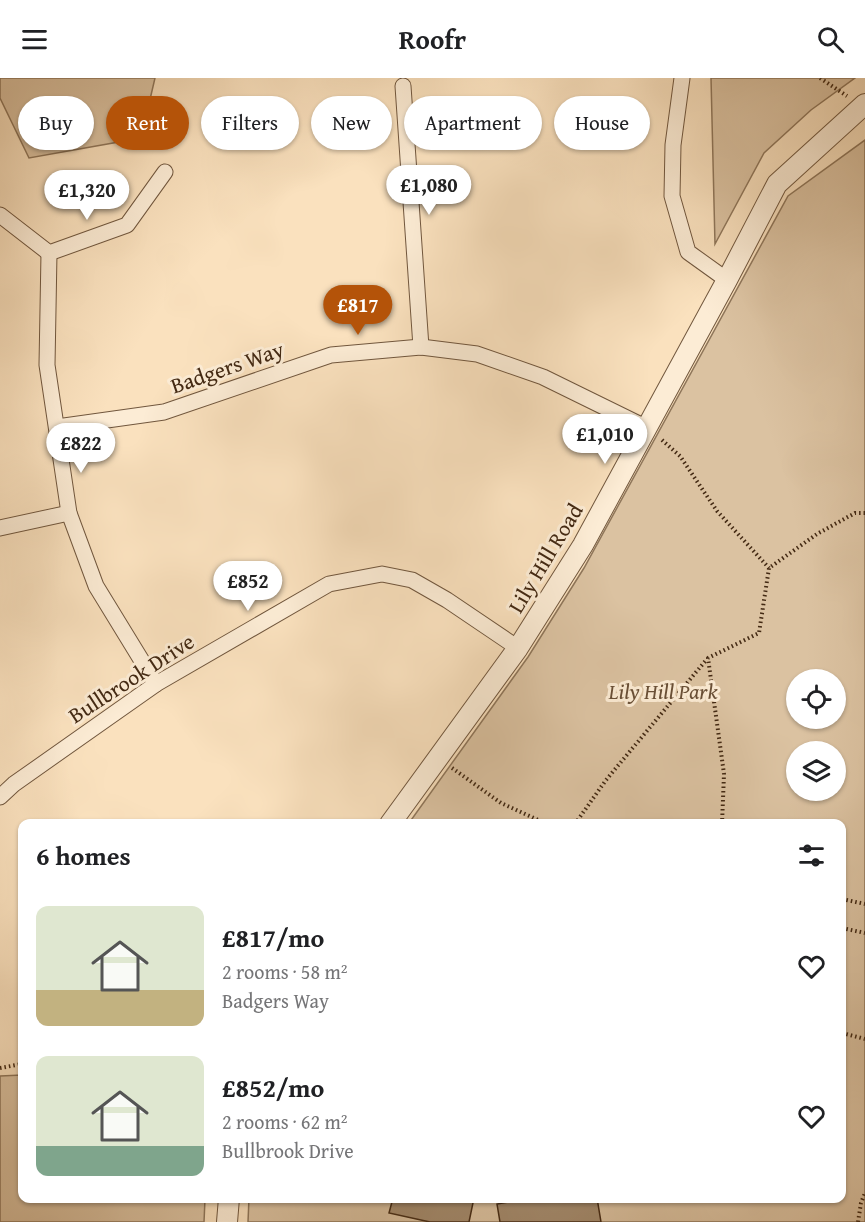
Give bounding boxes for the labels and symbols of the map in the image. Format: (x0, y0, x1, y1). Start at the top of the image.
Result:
pin: £1,080 (380, 165, 478, 216)
pin: £1,320 (38, 170, 136, 221)
pin: £817 (322, 285, 394, 336)
street label: Badgers Way (166, 333, 288, 401)
pin: £1,010 (556, 414, 654, 465)
pin: £822 (45, 423, 117, 474)
street label: Lily Hill Road (500, 497, 590, 619)
pin: £852 (212, 561, 284, 612)
street label: Bullbrook Drive (62, 625, 200, 731)
park label: Lily Hill Park (607, 675, 719, 707)

